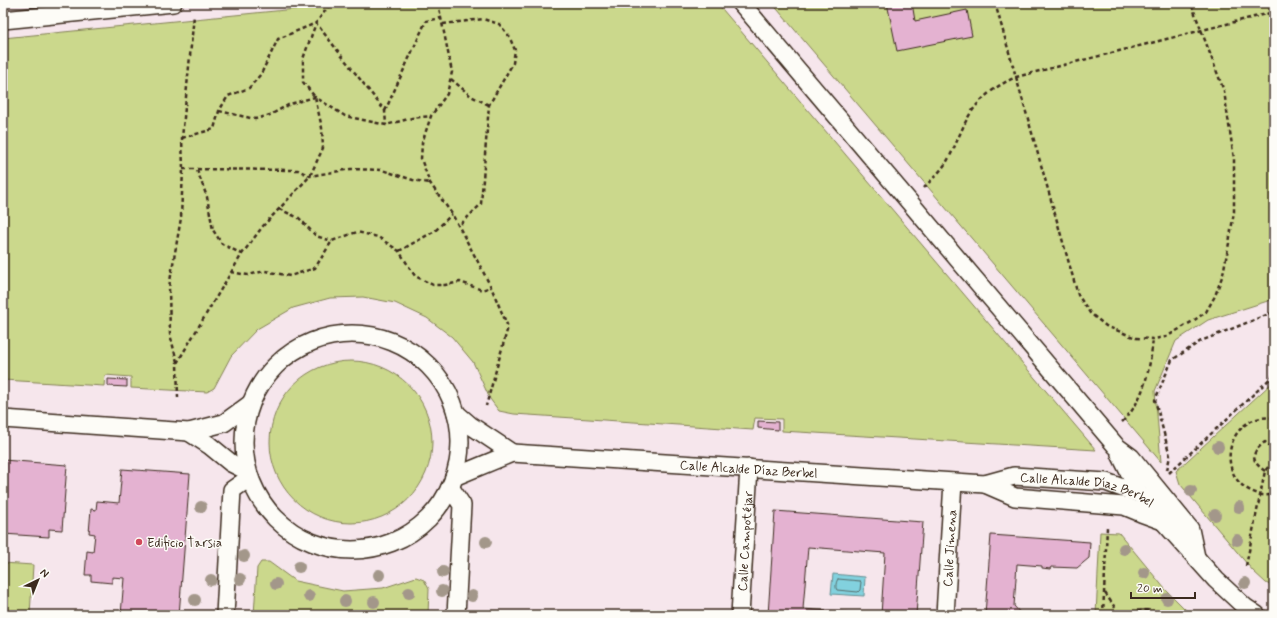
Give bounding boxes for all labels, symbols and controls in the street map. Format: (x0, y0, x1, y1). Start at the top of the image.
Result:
street label: Calle Alcalde Díaz Berbel (679, 457, 818, 483)
street label: Calle Alcalde Díaz Berbel (1019, 469, 1157, 512)
street label: Calle Campotéjar (734, 490, 758, 592)
street label: Calle Jimena (940, 509, 961, 587)
place label: Edificio Tarsia (147, 535, 222, 552)
marker: Edificio Tarsia (134, 537, 144, 547)
north arrow (18, 560, 58, 600)
text: N (37, 566, 52, 581)
scale bar (1131, 574, 1195, 600)
text: 20 m (1137, 581, 1163, 597)

